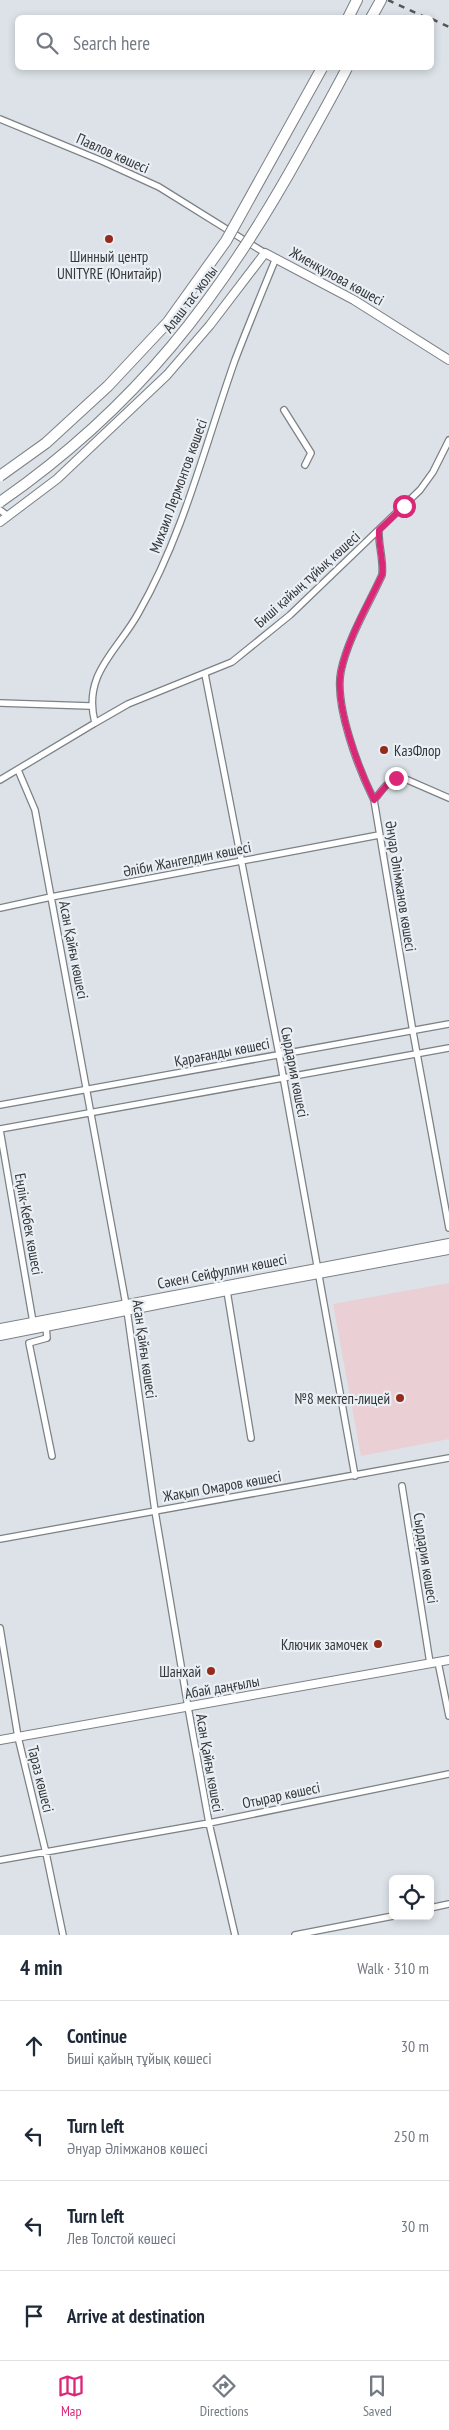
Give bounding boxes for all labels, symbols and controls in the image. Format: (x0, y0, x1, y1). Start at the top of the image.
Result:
search box (15, 15, 434, 70)
icon: search (33, 29, 61, 57)
text: Search here (73, 31, 150, 55)
street label: Павлов көшесі (74, 129, 152, 177)
marker: Шинный центр UNITYRE (Юнитайр) (103, 233, 115, 245)
street label: Жиенқұлова көшесі (286, 242, 387, 310)
place label: Шинный центр UNITYRE (Юнитайр) (57, 247, 162, 283)
street label: Алаш тас жолы (159, 262, 221, 336)
street label: Михаил Лермонтов көшесі (145, 416, 211, 556)
route start (393, 495, 416, 518)
street label: Биші қайың тұйық көшесі (250, 527, 364, 631)
place label: КазФлор (394, 741, 441, 760)
marker: КазФлор (378, 744, 390, 756)
route end (385, 767, 408, 790)
street label: Әнуар Әлімжанов көшесі (381, 819, 421, 953)
street label: Әліби Жангелдин көшесі (121, 837, 253, 881)
street label: Асан Қайғы көшесі (55, 899, 93, 1001)
street label: Сырдария көшесі (277, 1025, 313, 1119)
street label: Қарағанды көшесі (173, 1033, 271, 1071)
street label: Еңлік-Кебек көшесі (11, 1172, 47, 1276)
street label: Сәкен Сейфуллин көшесі (156, 1249, 288, 1293)
street label: Асан Қайғы көшесі (129, 1298, 161, 1400)
place label: №8 мектеп-лицей (295, 1389, 390, 1408)
marker: №8 мектеп-лицей (394, 1392, 406, 1404)
street label: Жақып Омаров көшесі (160, 1466, 283, 1506)
street label: Сырдария көшесі (409, 1511, 443, 1605)
place label: Ключик замочек (281, 1635, 368, 1654)
marker: Ключик замочек (372, 1638, 384, 1650)
place label: Шанхай (159, 1662, 201, 1681)
marker: Шанхай (205, 1665, 217, 1677)
street label: Абай даңғылы (183, 1671, 261, 1703)
street label: Асан Қайғы көшесі (192, 1712, 228, 1814)
street label: Тараз көшесі (24, 1744, 58, 1814)
street label: Отырар көшесі (240, 1777, 322, 1813)
map controls (389, 1875, 434, 1920)
button: locate (389, 1875, 434, 1920)
text: 4 min (20, 1954, 62, 1981)
text: Walk · 310 m (357, 1958, 429, 1978)
text: Continue (67, 2024, 127, 2048)
icon: ahead (20, 2032, 48, 2060)
text: 30 m (401, 2036, 429, 2056)
text: Биші қайың тұйық көшесі (67, 2048, 212, 2068)
text: Turn left (67, 2114, 124, 2138)
icon: left (20, 2122, 48, 2150)
text: 250 m (394, 2126, 429, 2146)
text: Әнуар Әлімжанов көшесі (67, 2138, 208, 2158)
text: Turn left (67, 2204, 124, 2228)
icon: left (20, 2212, 48, 2240)
text: 30 m (401, 2216, 429, 2236)
text: Лев Толстой көшесі (67, 2228, 176, 2248)
icon: arrive (20, 2302, 48, 2330)
text: Arrive at destination (67, 2304, 205, 2328)
tab: Map (57, 2372, 85, 2420)
tab: Directions (200, 2372, 248, 2420)
tab: Saved (363, 2372, 392, 2420)

